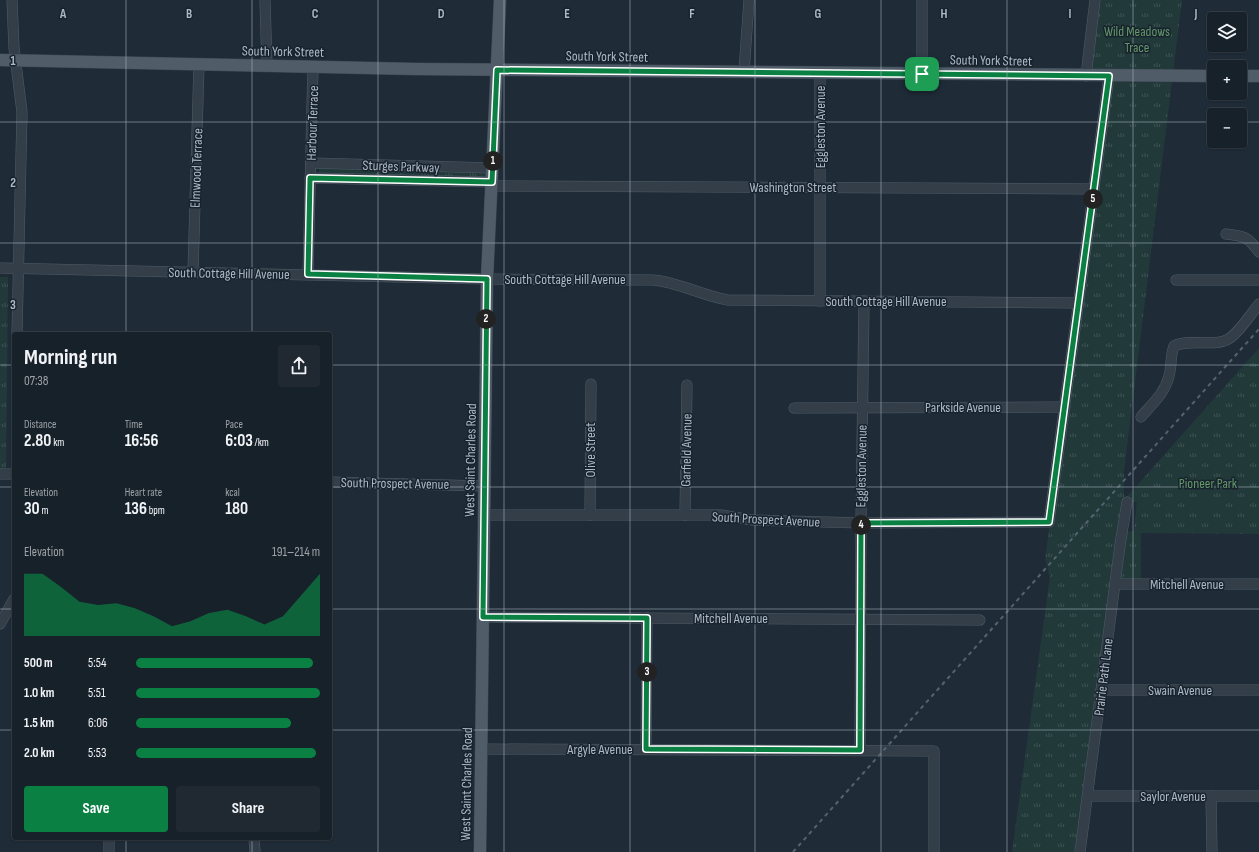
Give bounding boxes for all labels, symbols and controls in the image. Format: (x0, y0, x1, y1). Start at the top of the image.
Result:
text: A (59, 6, 67, 22)
text: B (186, 6, 192, 22)
text: C (312, 6, 319, 22)
text: D (438, 6, 445, 22)
text: E (564, 6, 570, 22)
text: F (689, 6, 695, 22)
text: G (815, 6, 822, 22)
text: H (941, 6, 948, 22)
text: I (1069, 6, 1072, 22)
text: J (1194, 6, 1198, 22)
map controls (1207, 12, 1247, 148)
button: layers (1207, 12, 1247, 52)
park label: Wild Meadows Trace (1104, 23, 1170, 56)
street label: South York Street (242, 42, 324, 61)
street label: South York Street (566, 47, 648, 66)
street label: South York Street (950, 51, 1032, 70)
text: 1 (10, 53, 16, 69)
pin (905, 57, 939, 91)
button: + (1207, 60, 1247, 100)
icon: arrive (911, 63, 933, 85)
street label: Harbour Terrace (303, 85, 322, 161)
street label: Eggleston Avenue (812, 86, 829, 168)
button: − (1207, 108, 1247, 148)
street label: Elmwood Terrace (187, 128, 206, 208)
pin: 1 (483, 151, 503, 171)
text: 1 (491, 154, 495, 167)
street label: Sturges Parkway (362, 157, 440, 176)
text: 2 (10, 175, 16, 191)
street label: Washington Street (750, 179, 837, 196)
pin: 5 (1083, 189, 1103, 209)
text: 5 (1091, 192, 1095, 205)
street label: South Cottage Hill Avenue (168, 264, 290, 283)
street label: South Cottage Hill Avenue (504, 271, 626, 288)
street label: South Cottage Hill Avenue (825, 293, 947, 310)
text: 3 (10, 297, 16, 313)
pin: 2 (476, 309, 496, 329)
text: 2 (484, 312, 488, 325)
text: Morning run (24, 344, 117, 371)
button: share (278, 345, 320, 387)
text: 07:38 (24, 373, 48, 389)
street label: Parkside Avenue (925, 399, 1001, 416)
street label: West Saint Charles Road (461, 403, 480, 517)
street label: Garfield Avenue (677, 413, 696, 487)
text: Distance (24, 418, 56, 431)
text: Time (125, 418, 143, 431)
text: Pace (225, 418, 243, 431)
street label: Olive Street (582, 422, 599, 478)
street label: Eggleston Avenue (852, 425, 871, 507)
text: 2.80 (24, 431, 51, 451)
text: 16:56 (125, 431, 159, 451)
text: 6:03 (225, 431, 253, 451)
text: km (51, 436, 64, 449)
text: /km (253, 436, 269, 449)
street label: South Prospect Avenue (341, 474, 449, 493)
park label: Pioneer Park (1179, 475, 1238, 492)
text: Elevation (24, 486, 58, 499)
text: Heart rate (125, 486, 162, 499)
text: kcal (225, 486, 240, 499)
text: 30 (24, 499, 40, 519)
text: 136 (125, 499, 147, 519)
text: 180 (225, 499, 248, 519)
text: m (40, 504, 49, 517)
text: bpm (147, 504, 165, 517)
street label: South Prospect Avenue (711, 508, 821, 531)
pin: 4 (851, 515, 871, 535)
text: 4 (858, 518, 864, 531)
text: Elevation (24, 544, 64, 560)
text: 191–214 m (272, 544, 320, 560)
street label: Mitchell Avenue (1150, 576, 1224, 593)
street label: Mitchell Avenue (694, 610, 768, 627)
street label: Prairie Path Lane (1090, 637, 1117, 717)
text: 500 m (24, 655, 53, 671)
text: 5:54 (88, 655, 106, 671)
pin: 3 (637, 662, 657, 682)
text: 3 (645, 665, 649, 678)
street label: Swain Avenue (1148, 682, 1212, 699)
text: 1.0 km (24, 685, 54, 701)
text: 5:51 (88, 685, 105, 701)
text: 1.5 km (24, 715, 54, 731)
text: 6:06 (88, 715, 108, 731)
street label: West Saint Charles Road (457, 727, 476, 841)
street label: Argyle Avenue (566, 741, 633, 758)
text: 2.0 km (24, 745, 55, 761)
text: 5:53 (88, 745, 106, 761)
button: Save (24, 786, 168, 832)
button: Share (176, 786, 320, 832)
street label: Saylor Avenue (1140, 788, 1206, 805)

